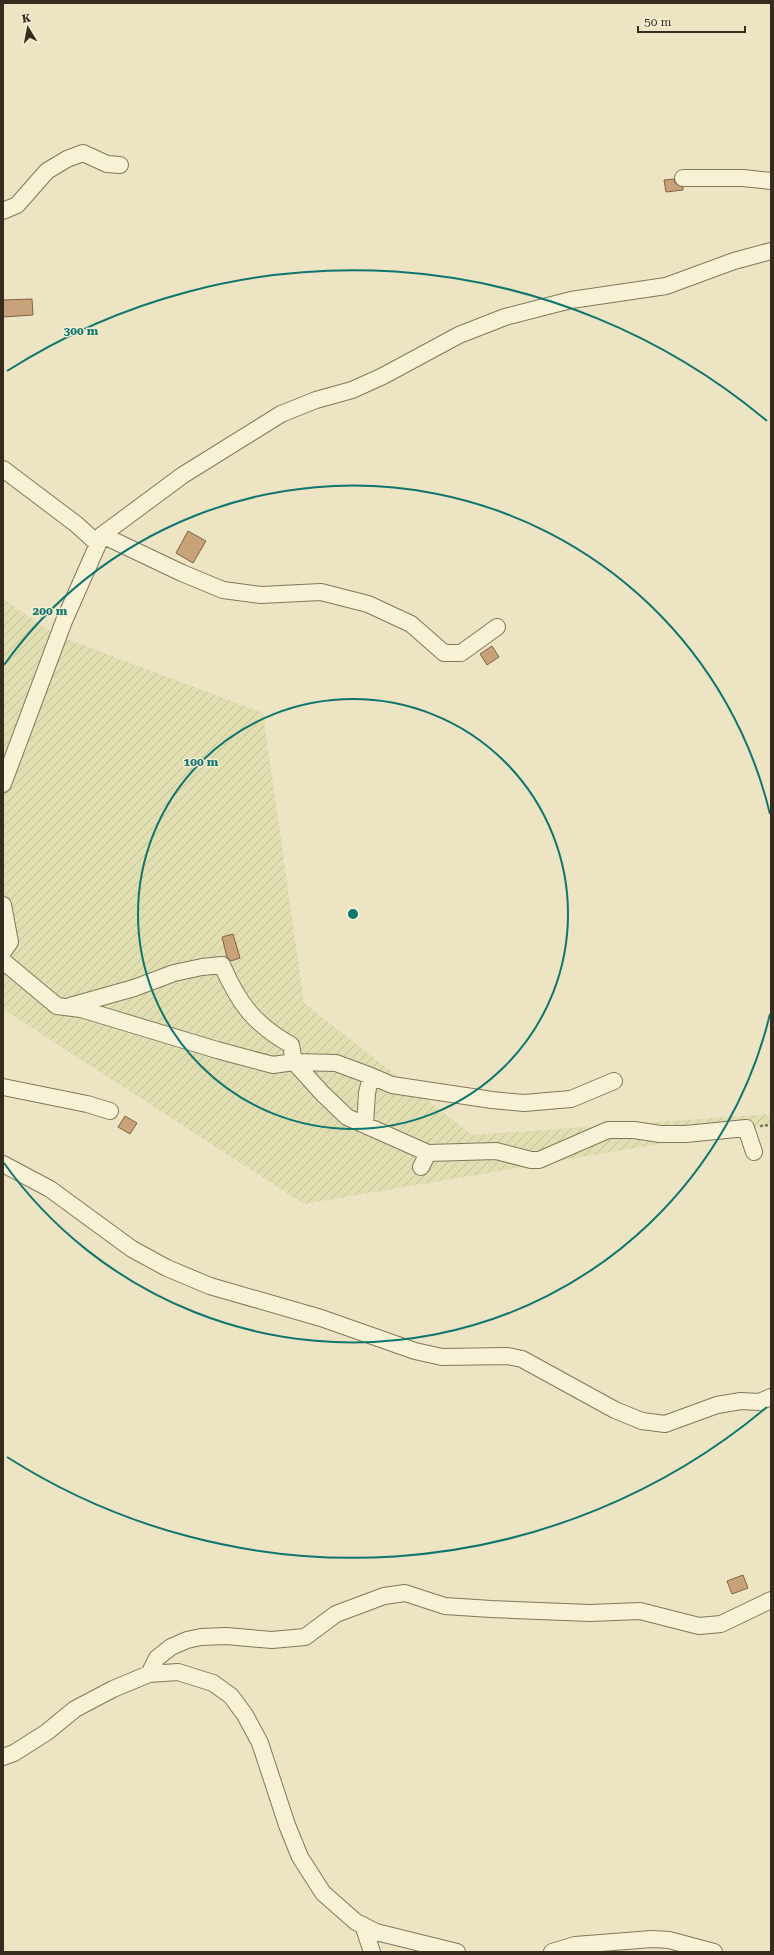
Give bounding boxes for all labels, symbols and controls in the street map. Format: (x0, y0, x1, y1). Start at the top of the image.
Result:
north arrow (8, 8, 48, 48)
scale bar (638, 8, 745, 34)
text: K (21, 11, 32, 26)
text: 50 m (644, 15, 671, 29)
text: 300 m (64, 324, 99, 338)
text: 200 m (33, 604, 68, 618)
text: 100 m (184, 755, 219, 769)
centre of rings (346, 907, 360, 921)

